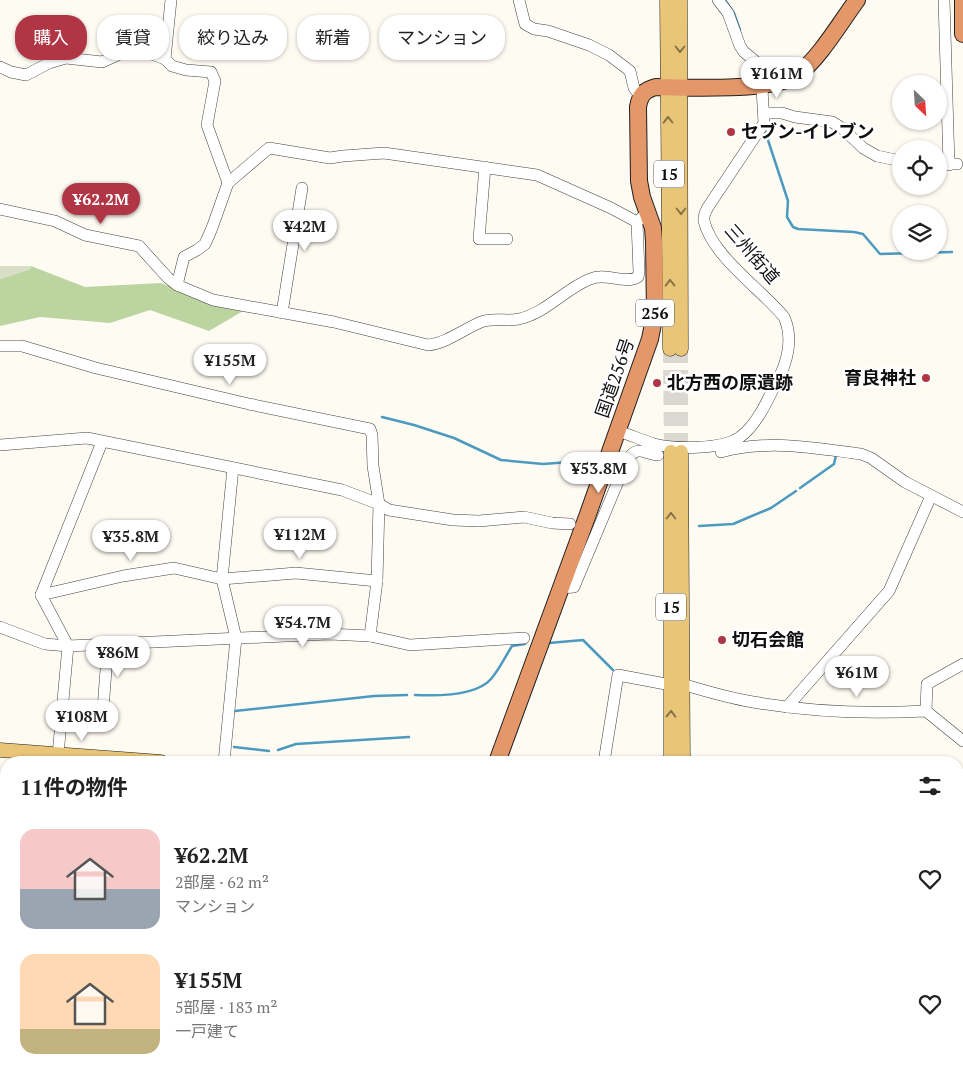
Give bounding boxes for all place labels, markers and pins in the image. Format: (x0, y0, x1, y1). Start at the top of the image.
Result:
pin: ¥161M (742, 56, 812, 99)
place label: セブン-イレブン (741, 119, 874, 143)
marker: セブン-イレブン (725, 126, 737, 138)
pin: ¥62.2M (60, 182, 142, 225)
pin: ¥42M (275, 210, 335, 252)
pin: ¥155M (195, 344, 265, 386)
place label: 育良神社 (844, 365, 916, 389)
place label: 北方西の原遺跡 (667, 370, 793, 394)
marker: 育良神社 (920, 372, 932, 384)
marker: 北方西の原遺跡 (651, 377, 663, 389)
pin: ¥53.8M (558, 452, 640, 494)
pin: ¥112M (265, 518, 335, 560)
pin: ¥35.8M (90, 520, 172, 562)
pin: ¥54.7M (262, 606, 344, 648)
place label: 切石会館 (732, 627, 804, 651)
marker: 切石会館 (716, 634, 728, 646)
pin: ¥86M (88, 636, 148, 678)
pin: ¥61M (827, 656, 887, 698)
pin: ¥108M (47, 700, 117, 742)

